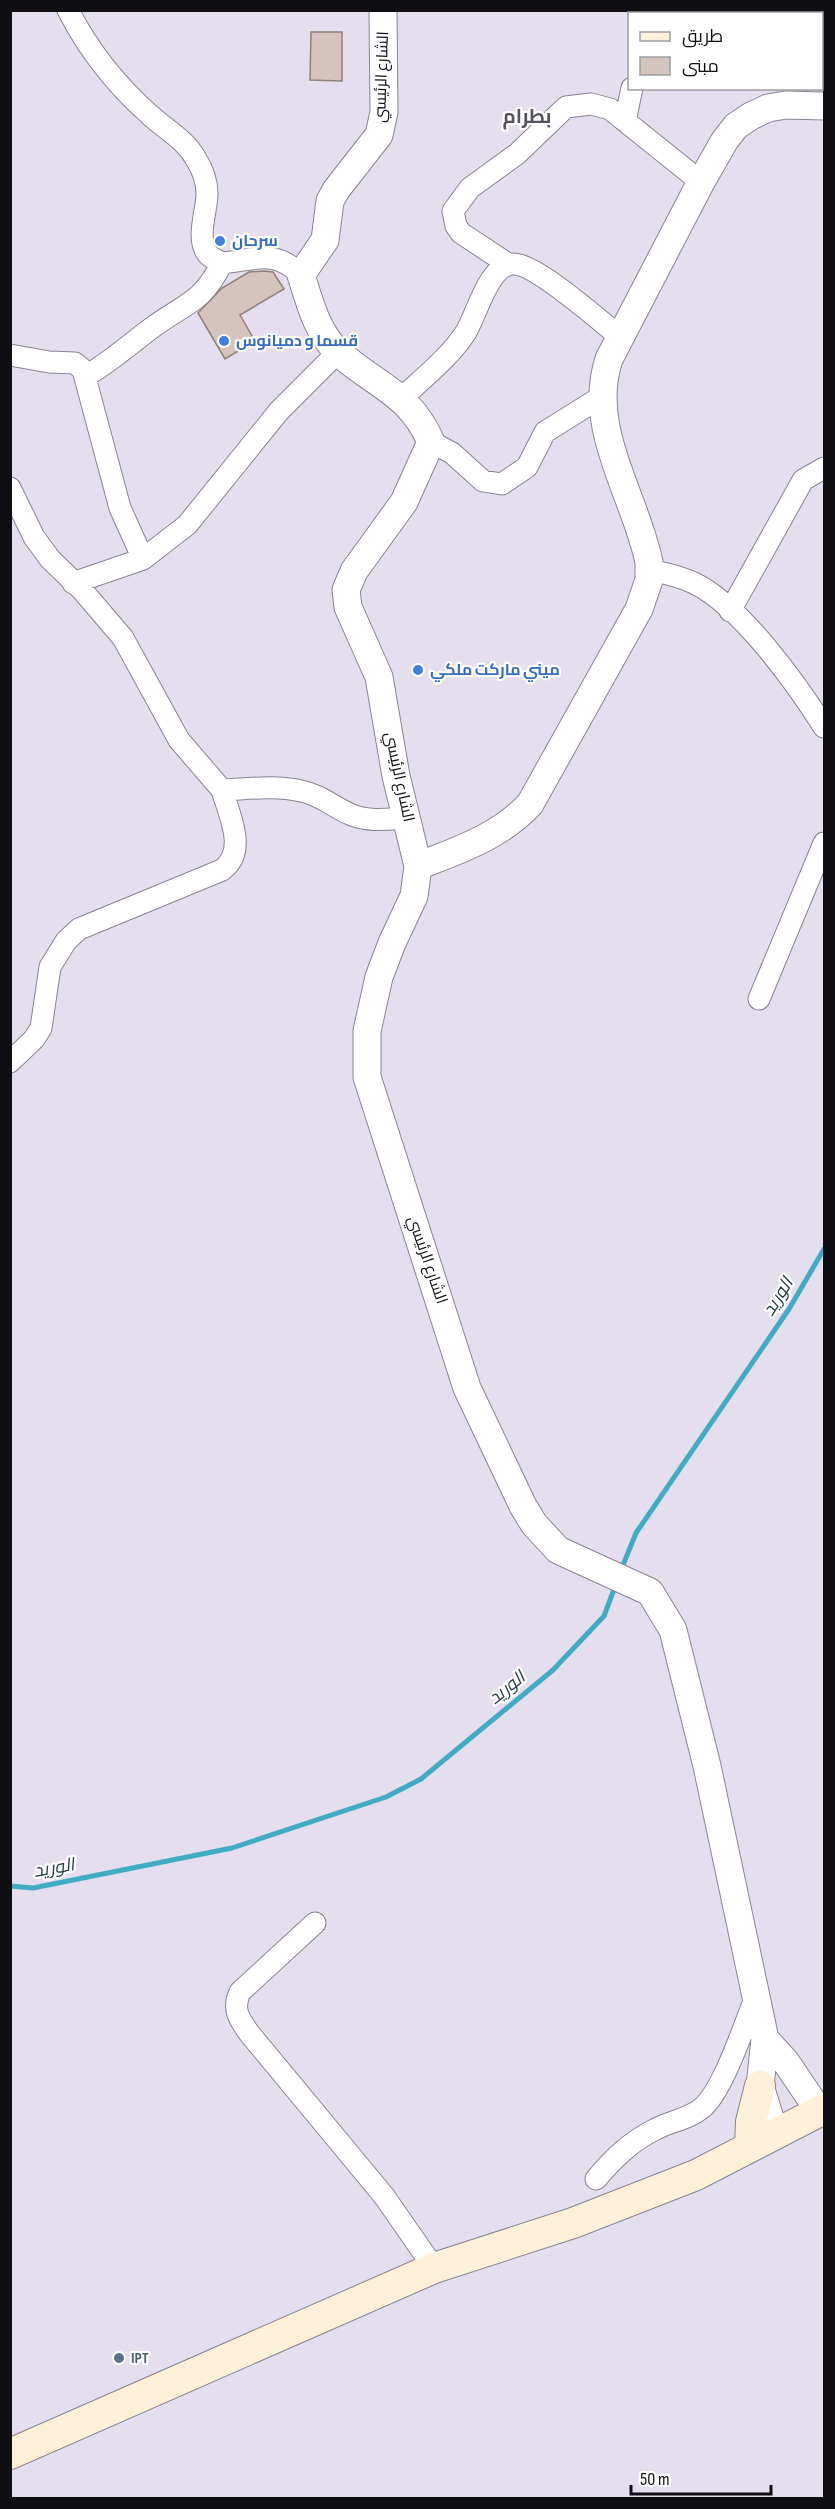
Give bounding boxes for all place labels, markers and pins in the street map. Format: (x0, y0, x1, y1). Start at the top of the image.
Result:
place label: سرحان (232, 232, 278, 251)
marker: سرحان (213, 234, 227, 248)
place label: قسما و دميانوس (236, 332, 358, 351)
marker: قسما و دميانوس (217, 334, 231, 348)
place label: ميني ماركت ملكي (430, 661, 560, 682)
marker: ميني ماركت ملكي (411, 663, 425, 677)
place label: IPT (131, 2349, 149, 2368)
marker: IPT (112, 2351, 126, 2365)

